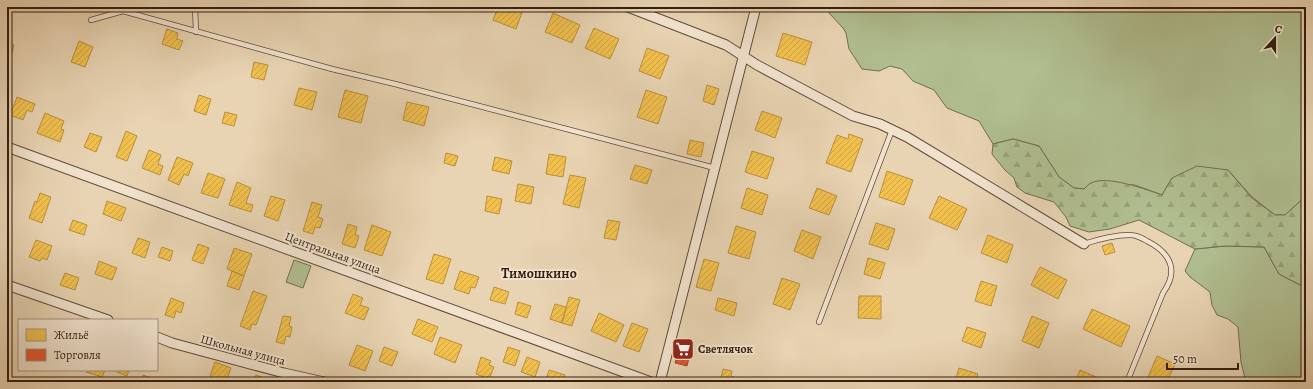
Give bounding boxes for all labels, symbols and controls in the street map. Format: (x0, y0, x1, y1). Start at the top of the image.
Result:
north arrow (1255, 18, 1295, 58)
text: С (1273, 21, 1284, 37)
street label: Центральная улица (283, 228, 383, 278)
district label: Тимошкино (501, 264, 577, 283)
legend (18, 319, 158, 371)
text: Жильё (54, 327, 89, 343)
street label: Школьная улица (199, 331, 288, 369)
supermarket icon: Светлячок (670, 336, 696, 362)
place label: Светлячок (698, 341, 753, 357)
scale bar (1167, 345, 1238, 371)
text: Торговля (54, 347, 101, 363)
text: 50 m (1173, 351, 1197, 367)

